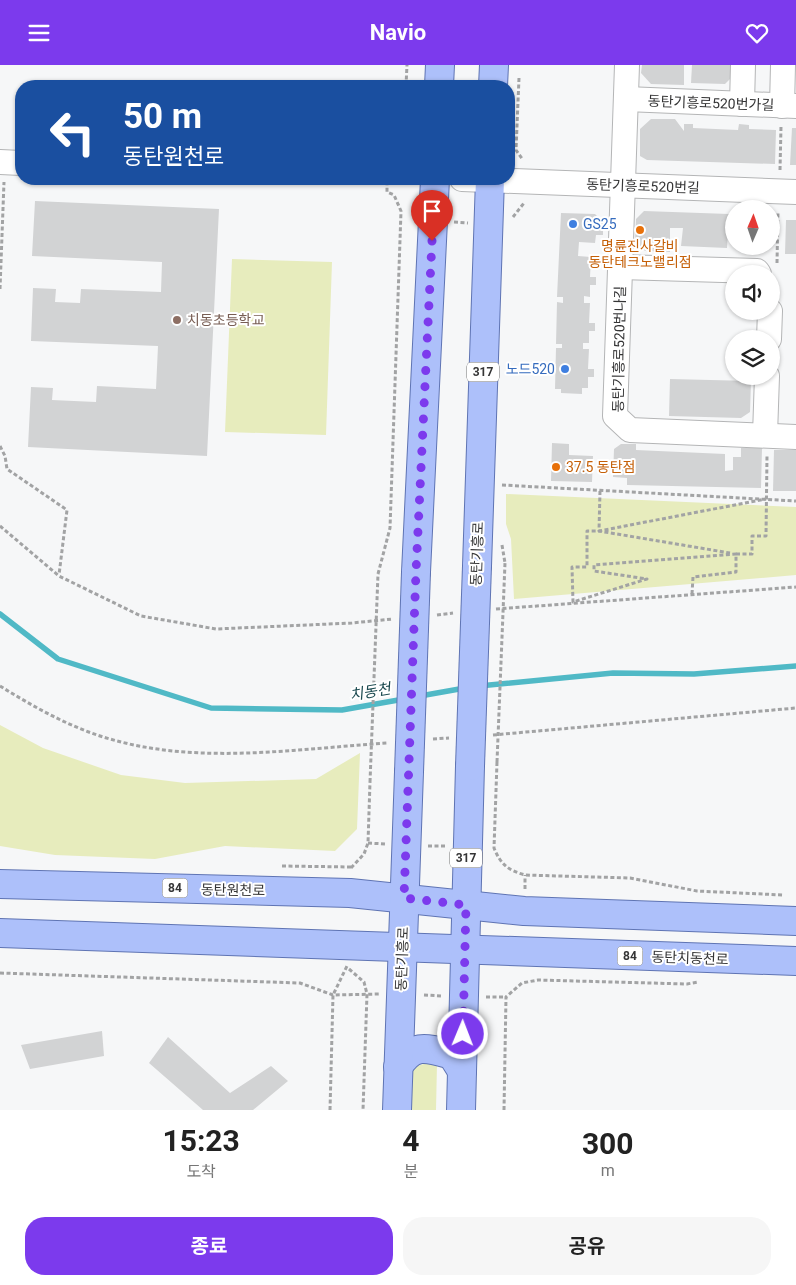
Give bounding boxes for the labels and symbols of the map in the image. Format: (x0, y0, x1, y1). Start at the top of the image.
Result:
street label: 동탄기흥로520번가길 (647, 93, 775, 113)
street label: 동탄기흥로520번길 (586, 176, 700, 196)
pin (411, 190, 453, 241)
north arrow (725, 200, 780, 255)
place label: GS25 (583, 216, 617, 232)
marker: GS25 (567, 218, 579, 230)
marker: 명륜진사갈비 동탄테크노밸리점 (634, 224, 646, 236)
place label: 명륜진사갈비 동탄테크노밸리점 (588, 238, 692, 270)
street label: 동탄기흥로520번나길 (610, 286, 628, 412)
place label: 치동초등학교 (187, 312, 264, 328)
marker: 치동초등학교 (171, 314, 183, 326)
place label: 노드520 (506, 361, 555, 377)
road number: 317 (467, 363, 499, 381)
marker: 노드520 (559, 363, 571, 375)
place label: 37.5 동탄점 (566, 459, 635, 475)
marker: 37.5 동탄점 (550, 461, 562, 473)
street label: 동탄기흥로 (468, 521, 486, 586)
water label: 치동천 (348, 679, 394, 704)
road number: 317 (450, 849, 482, 867)
road number: 84 (162, 879, 188, 897)
street label: 동탄원천로 (201, 881, 265, 899)
street label: 동탄기흥로 (393, 926, 411, 991)
road number: 84 (618, 946, 642, 965)
street label: 동탄치동천로 (651, 949, 729, 967)
position arrow (436, 1007, 488, 1059)

